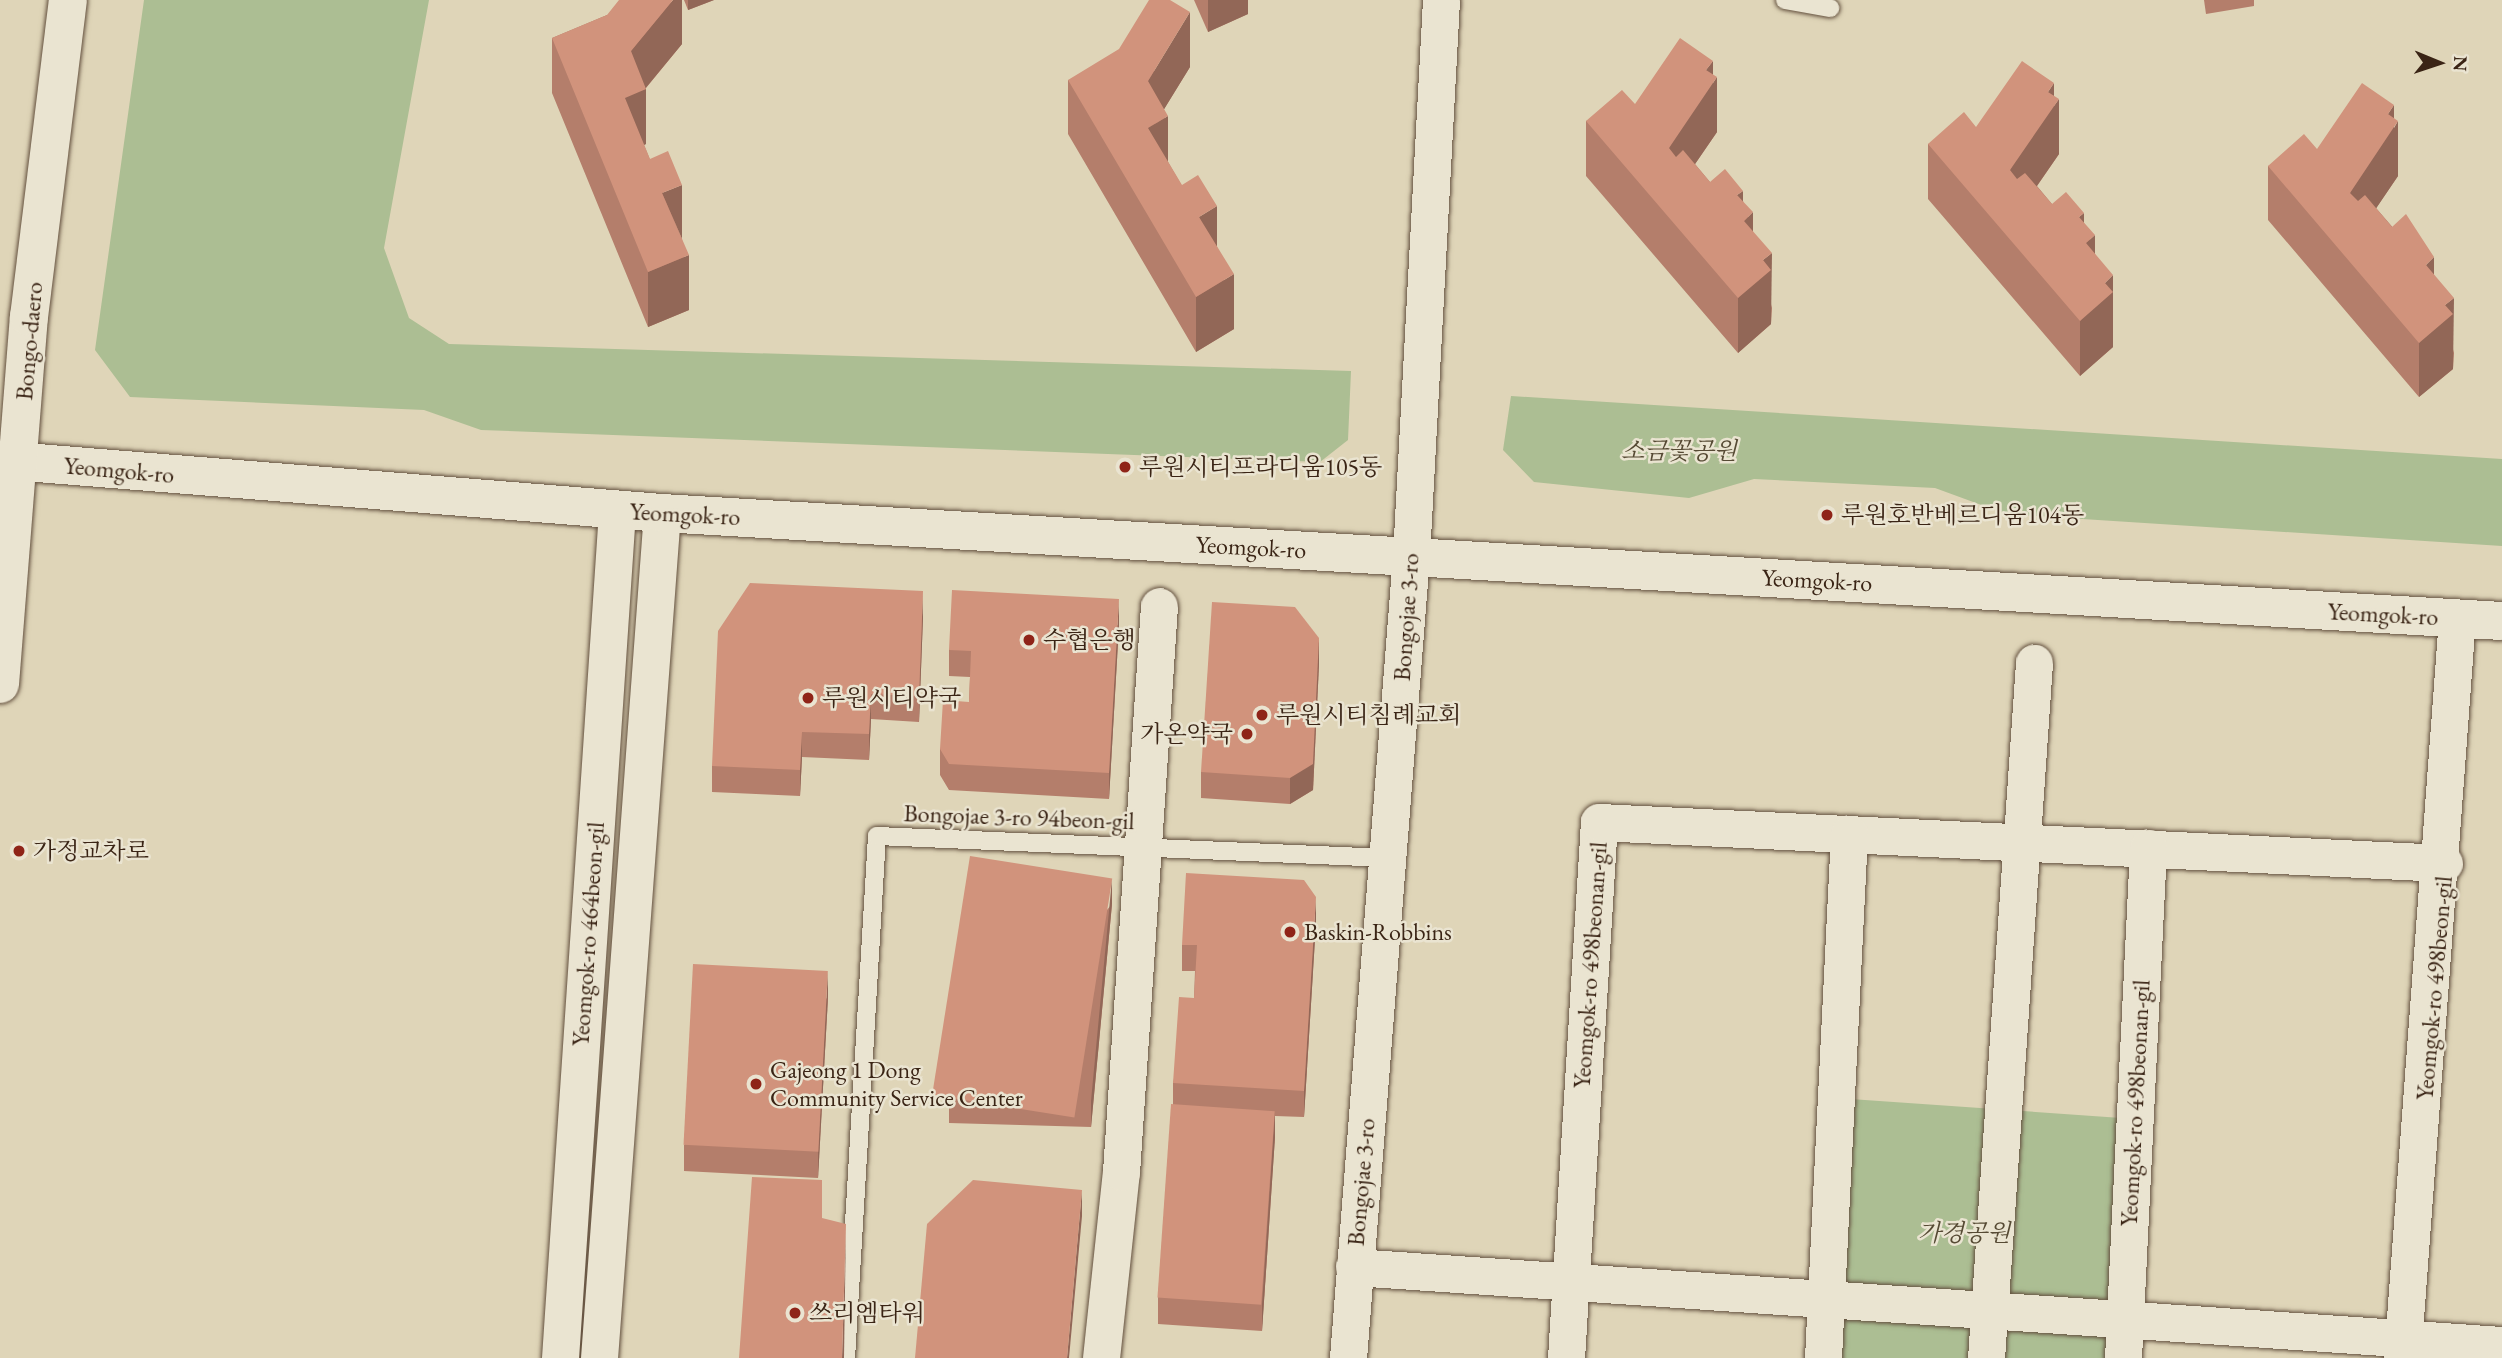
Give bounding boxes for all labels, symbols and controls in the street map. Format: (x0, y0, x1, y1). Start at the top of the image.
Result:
north arrow (2404, 28, 2474, 98)
text: N (2448, 56, 2473, 72)
street label: Bongo-daero (9, 281, 49, 401)
park label: 소금꽃공원 (1621, 437, 1737, 465)
street label: Yeomgok-ro (63, 451, 175, 489)
place label: 루원시티프라디움105동 (1139, 453, 1382, 481)
marker: 루원시티프라디움105동 (1117, 459, 1133, 475)
street label: Yeomgok-ro (629, 497, 741, 531)
place label: 루원호반베르디움104동 (1841, 501, 2084, 529)
marker: 루원호반베르디움104동 (1819, 507, 1835, 523)
street label: Yeomgok-ro (1195, 530, 1307, 564)
street label: Bongojae 3-ro (1387, 552, 1425, 682)
street label: Yeomgok-ro (1761, 563, 1873, 597)
street label: Yeomgok-ro (2327, 597, 2439, 631)
place label: 수협은행 (1043, 626, 1136, 654)
marker: 수협은행 (1021, 632, 1037, 648)
place label: 루원시티약국 (822, 684, 961, 712)
marker: 루원시티약국 (800, 690, 816, 706)
place label: 루원시티침례교회 (1276, 701, 1461, 729)
marker: 루원시티침례교회 (1254, 707, 1270, 723)
place label: 가온약국 (1140, 720, 1233, 748)
marker: 가온약국 (1239, 726, 1255, 742)
street label: Bongojae 3-ro 94beon-gil (903, 799, 1135, 835)
street label: Yeomgok-ro 464beon-gil (566, 821, 610, 1047)
place label: 가정교차로 (33, 837, 149, 865)
street label: Yeomgok-ro 498beonan-gil (1567, 841, 1613, 1089)
marker: 가정교차로 (11, 843, 27, 859)
street label: Yeomgok-ro 498beon-gil (2410, 875, 2458, 1101)
place label: Baskin-Robbins (1304, 918, 1452, 946)
marker: Baskin-Robbins (1282, 924, 1298, 940)
street label: Yeomgok-ro 498beonan-gil (2114, 979, 2156, 1227)
place label: Gajeong 1 Dong Community Service Center (770, 1056, 1023, 1112)
marker: Gajeong 1 Dong Community Service Center (748, 1076, 764, 1092)
street label: Bongojae 3-ro (1341, 1117, 1381, 1247)
park label: 가경공원 (1918, 1219, 2010, 1247)
place label: 쓰리엠타워 (809, 1299, 925, 1327)
marker: 쓰리엠타워 (787, 1305, 803, 1321)

